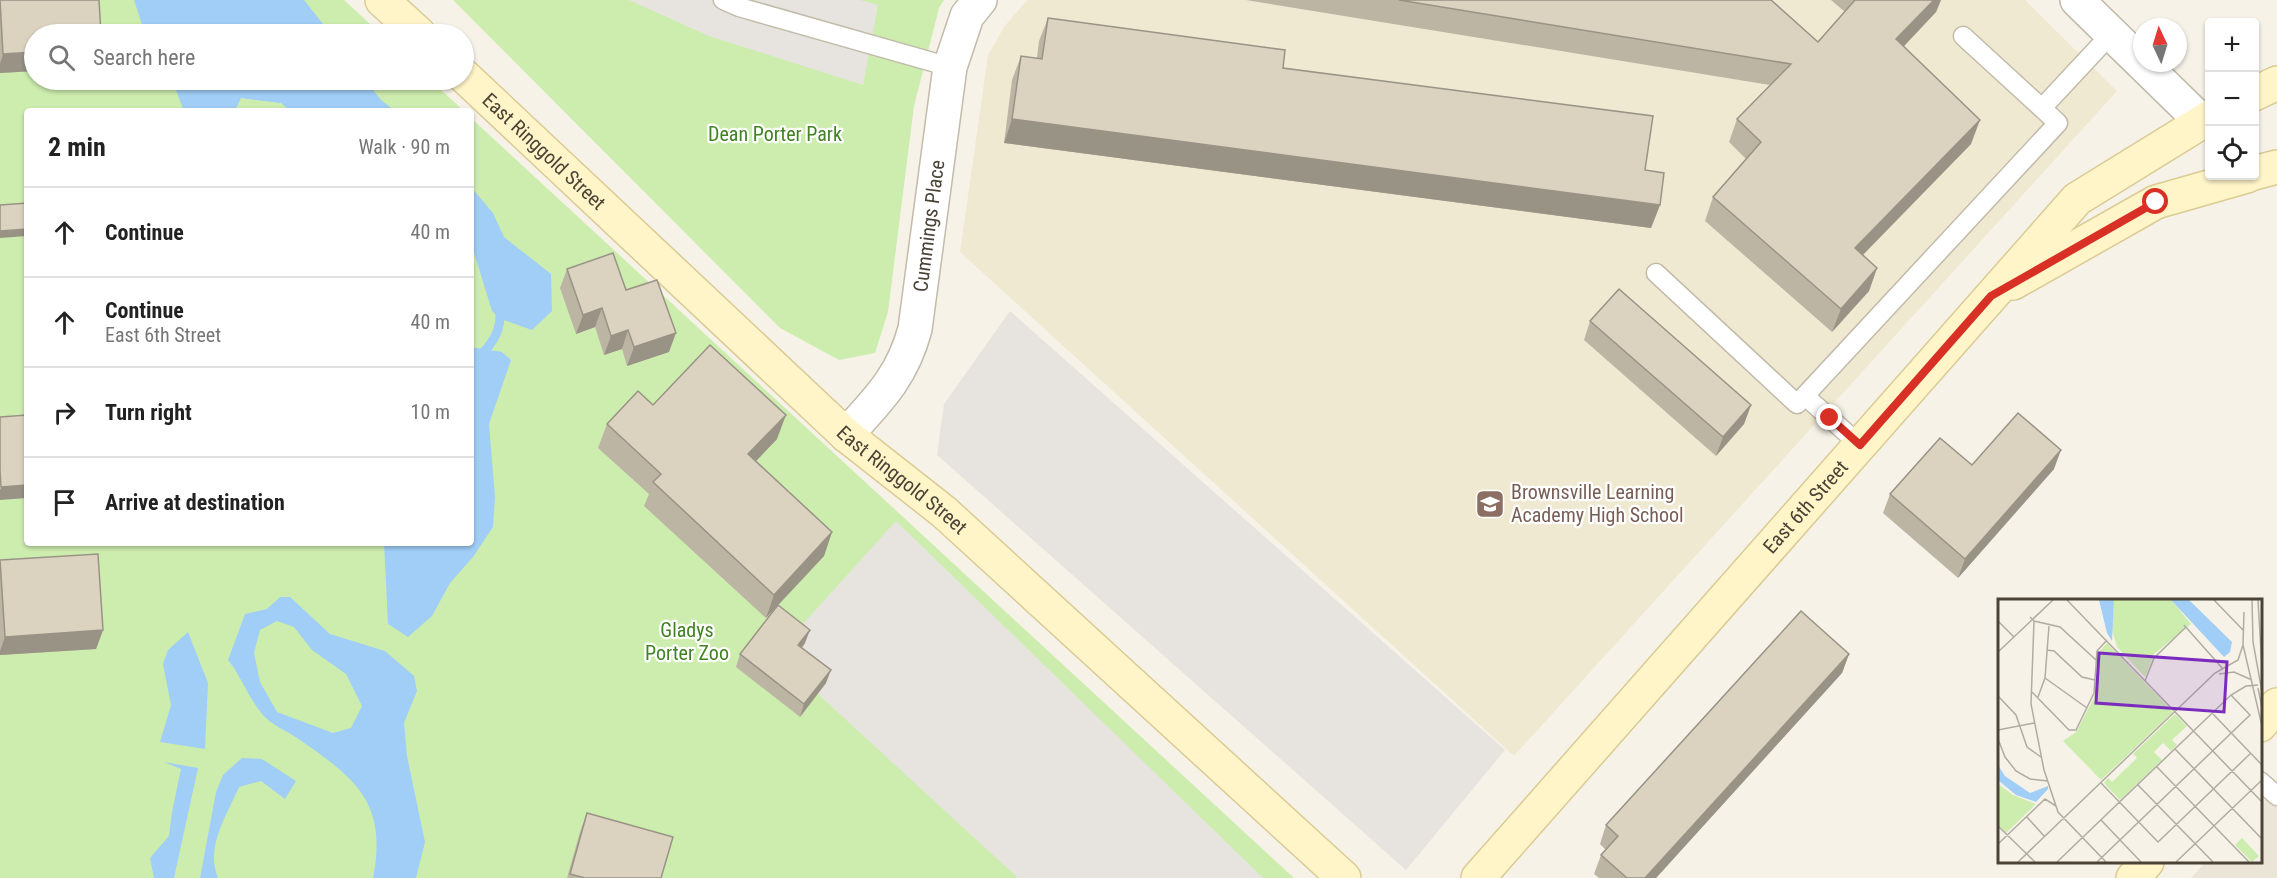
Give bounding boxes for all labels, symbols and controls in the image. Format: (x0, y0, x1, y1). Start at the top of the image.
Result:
north arrow (2133, 18, 2187, 72)
map controls (2205, 18, 2259, 180)
button: + (2205, 18, 2259, 72)
search box (24, 24, 474, 90)
icon: search (45, 41, 78, 74)
text: Search here (93, 45, 195, 70)
button: − (2205, 72, 2259, 126)
street label: East Ringgold Street (478, 88, 611, 215)
park label: Dean Porter Park (708, 122, 842, 146)
button: locate (2205, 126, 2259, 180)
text: 2 min (48, 132, 106, 162)
text: Walk · 90 m (358, 135, 450, 159)
street label: Cummings Place (908, 159, 949, 293)
route start (2142, 188, 2168, 214)
icon: ahead (48, 216, 81, 249)
text: Continue (105, 220, 184, 245)
text: 40 m (411, 220, 450, 244)
text: Continue (105, 298, 184, 323)
icon: ahead (48, 306, 81, 339)
text: 40 m (411, 310, 450, 334)
text: East 6th Street (105, 323, 221, 347)
icon: right (48, 396, 81, 429)
text: Turn right (105, 400, 192, 425)
text: 10 m (411, 400, 450, 424)
route end (1816, 404, 1842, 430)
street label: East Ringgold Street (832, 421, 972, 539)
street label: East 6th Street (1758, 455, 1853, 558)
place label: Brownsville Learning Academy High School (1511, 480, 1684, 527)
icon: arrive (48, 486, 81, 519)
school or university icon: Brownsville Learning Academy High School (1474, 488, 1506, 520)
text: Arrive at destination (105, 490, 285, 515)
inset map (1998, 599, 2262, 863)
park label: Gladys Porter Zoo (645, 618, 729, 665)

